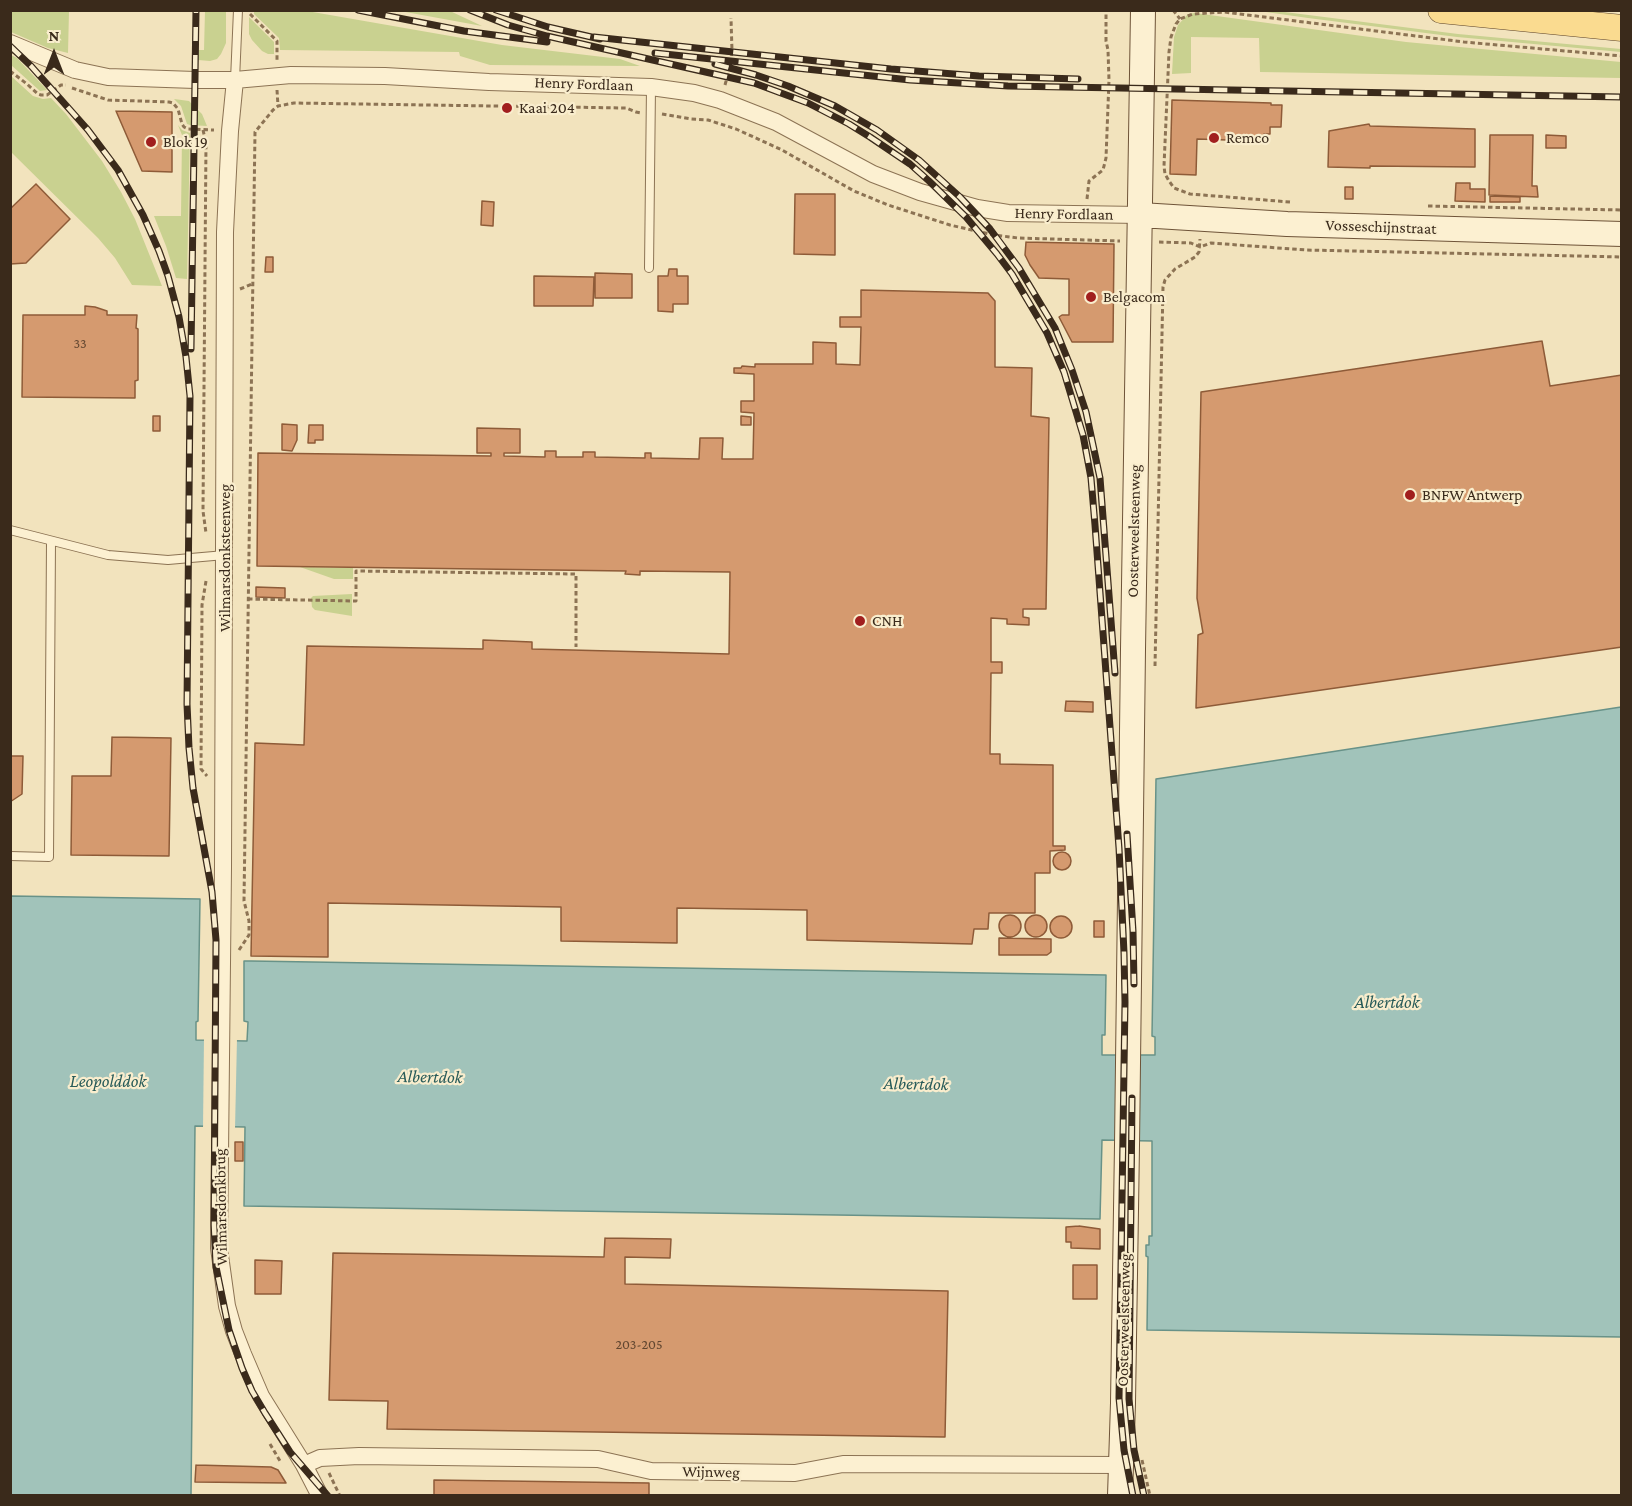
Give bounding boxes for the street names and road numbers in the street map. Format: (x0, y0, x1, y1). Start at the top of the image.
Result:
street label: Henry Fordlaan (534, 73, 634, 95)
street label: Henry Fordlaan (1014, 204, 1114, 224)
street label: Vosseschijnstraat (1325, 215, 1437, 239)
street label: Oosterweelsteenweg (1123, 464, 1145, 598)
street label: Wilmarsdonksteenweg (215, 484, 235, 632)
street label: Wilmarsdonkbrug (210, 1148, 232, 1266)
street label: Oosterweelsteenweg (1113, 1253, 1135, 1387)
street label: Wijnweg (682, 1462, 740, 1482)

